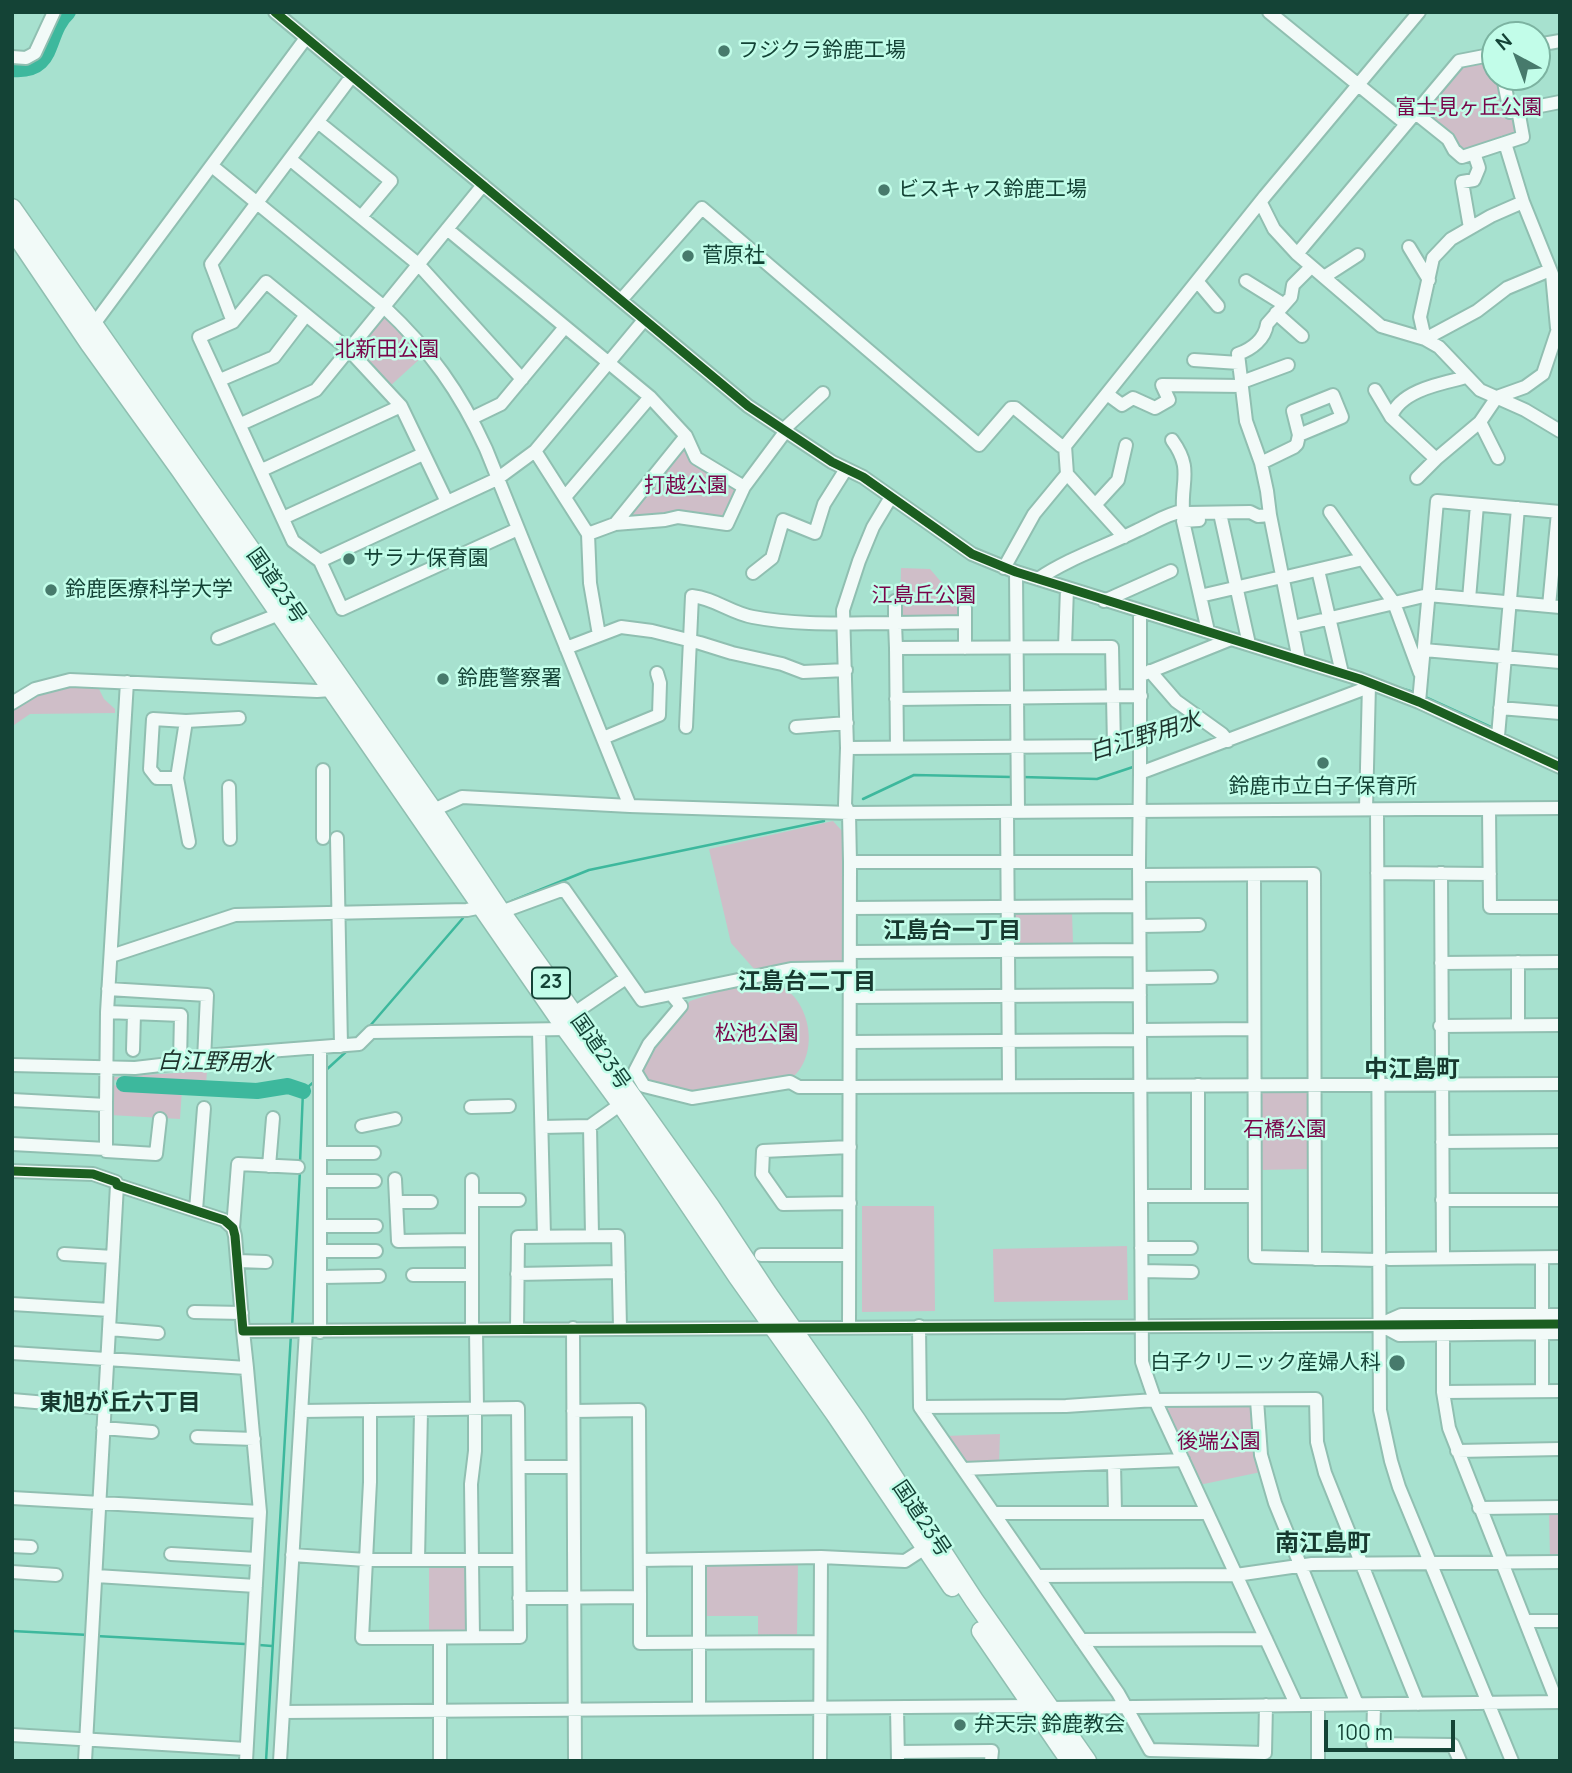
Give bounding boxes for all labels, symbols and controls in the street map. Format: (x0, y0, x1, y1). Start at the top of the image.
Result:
north arrow (1481, 21, 1551, 91)
text: N (1490, 27, 1517, 56)
place label: フジクラ鈴鹿工場 (738, 38, 906, 64)
marker: フジクラ鈴鹿工場 (716, 43, 732, 59)
park label: 富士見ヶ丘公園 (1396, 95, 1542, 121)
place label: ビスキャス鈴鹿工場 (898, 177, 1087, 203)
marker: ビスキャス鈴鹿工場 (876, 182, 892, 198)
place label: 菅原社 (702, 243, 765, 269)
marker: 菅原社 (680, 248, 696, 264)
park label: 北新田公園 (335, 337, 439, 363)
park label: 打越公園 (644, 473, 728, 499)
street label: 国道23号 (241, 543, 311, 629)
place label: サラナ保育園 (363, 546, 489, 572)
marker: サラナ保育園 (341, 551, 357, 567)
place label: 鈴鹿医療科学大学 (65, 577, 233, 603)
marker: 鈴鹿医療科学大学 (43, 582, 59, 598)
park label: 江島丘公園 (872, 583, 976, 609)
place label: 鈴鹿警察署 (457, 666, 562, 692)
marker: 鈴鹿警察署 (435, 671, 451, 687)
water label: 白江野用水 (1086, 707, 1204, 767)
marker: 鈴鹿市立白子保育所 (1315, 755, 1331, 771)
place label: 鈴鹿市立白子保育所 (1229, 774, 1417, 800)
district label: 江島台一丁目 (883, 918, 1021, 946)
road number: 23 (532, 967, 570, 998)
district label: 江島台二丁目 (738, 969, 876, 997)
street label: 国道23号 (565, 1009, 635, 1095)
park label: 松池公園 (715, 1021, 799, 1047)
water label: 白江野用水 (157, 1048, 273, 1078)
district label: 中江島町 (1364, 1056, 1460, 1084)
park label: 石橋公園 (1243, 1117, 1327, 1143)
place label: 白子クリニック産婦人科 (1150, 1350, 1381, 1376)
marker: 白子クリニック産婦人科 (1387, 1353, 1407, 1373)
district label: 東旭が丘六丁目 (40, 1390, 200, 1418)
park label: 後端公園 (1177, 1429, 1261, 1455)
street label: 国道23号 (886, 1476, 956, 1562)
district label: 南江島町 (1275, 1530, 1371, 1558)
scale bar (1327, 1706, 1458, 1750)
place label: 弁天宗 鈴鹿教会 (974, 1712, 1125, 1738)
marker: 弁天宗 鈴鹿教会 (952, 1717, 968, 1733)
text: 100 m (1337, 1718, 1393, 1746)

